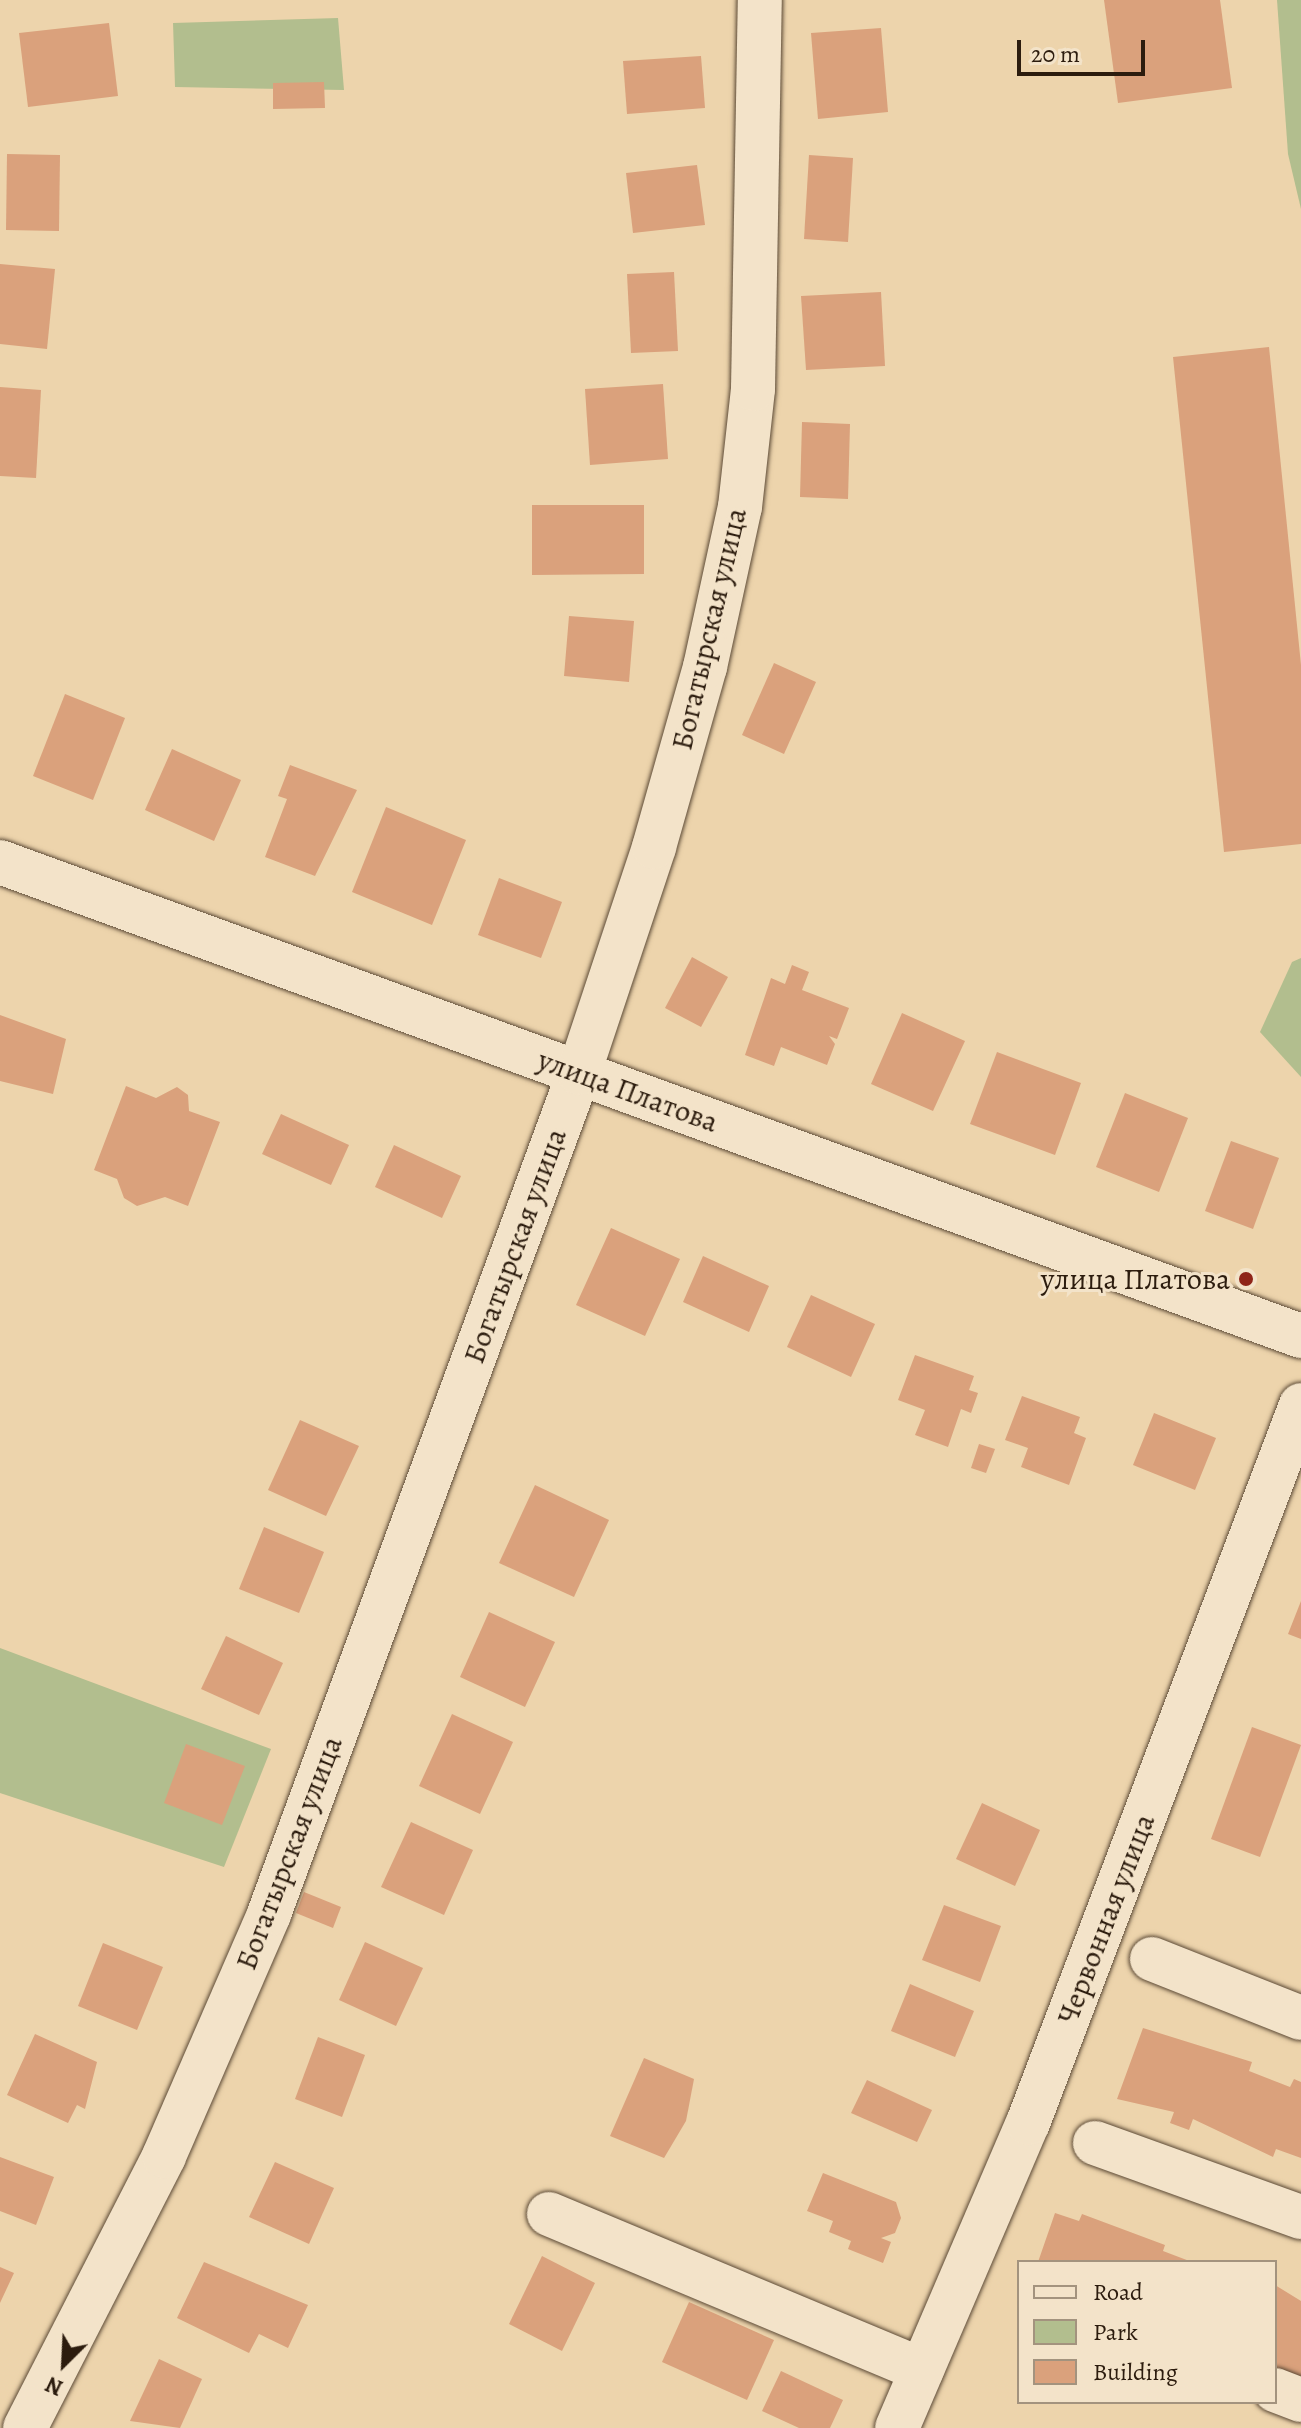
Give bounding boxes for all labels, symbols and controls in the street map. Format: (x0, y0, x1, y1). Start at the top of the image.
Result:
scale bar (1021, 24, 1149, 74)
text: 20 m (1031, 38, 1080, 70)
street label: Богатырская улица (664, 504, 754, 754)
street label: улица Платова (533, 1042, 723, 1140)
street label: Богатырская улица (456, 1124, 574, 1368)
place label: улица Платова (1041, 1261, 1230, 1297)
marker: улица Платова (1237, 1270, 1255, 1288)
street label: Богатырская улица (228, 1731, 350, 1975)
street label: Червонная улица (1049, 1809, 1163, 2029)
legend (1017, 2260, 1277, 2404)
text: Road (1093, 2276, 1143, 2308)
text: Park (1093, 2316, 1138, 2348)
north arrow (24, 2324, 104, 2404)
text: Building (1093, 2356, 1178, 2388)
text: N (41, 2369, 68, 2403)

